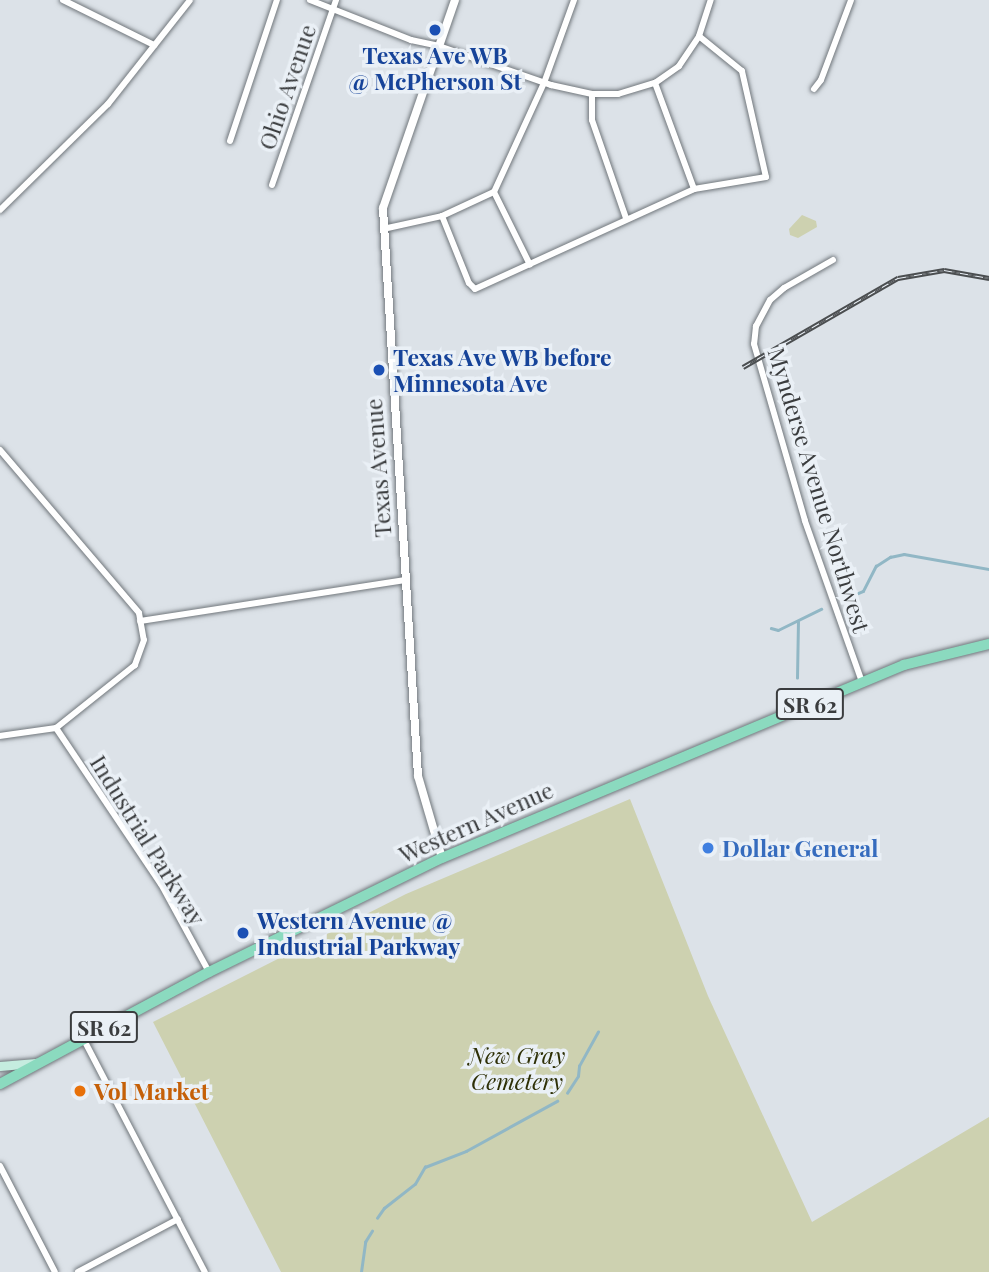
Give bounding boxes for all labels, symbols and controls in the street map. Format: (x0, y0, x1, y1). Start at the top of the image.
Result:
street label: Ohio Avenue (253, 20, 321, 154)
marker: Texas Ave WB @ McPherson St (427, 22, 443, 38)
place label: Texas Ave WB @ McPherson St (348, 41, 522, 95)
place label: Texas Ave WB before Minnesota Ave (393, 343, 613, 397)
street label: Mynderse Avenue Northwest (762, 344, 876, 636)
marker: Texas Ave WB before Minnesota Ave (371, 362, 387, 378)
street label: Texas Avenue (359, 397, 397, 539)
road number: SR 62 (775, 686, 845, 722)
street label: Industrial Parkway (85, 750, 211, 930)
street label: Western Avenue (394, 776, 558, 868)
place label: Dollar General (722, 834, 879, 862)
marker: Dollar General (700, 840, 716, 856)
place label: Western Avenue @ Industrial Parkway (257, 906, 460, 960)
marker: Western Avenue @ Industrial Parkway (235, 925, 251, 941)
road number: SR 62 (69, 1010, 139, 1044)
park label: New Gray Cemetery (469, 1041, 565, 1095)
place label: Vol Market (94, 1077, 209, 1105)
marker: Vol Market (72, 1083, 88, 1099)

